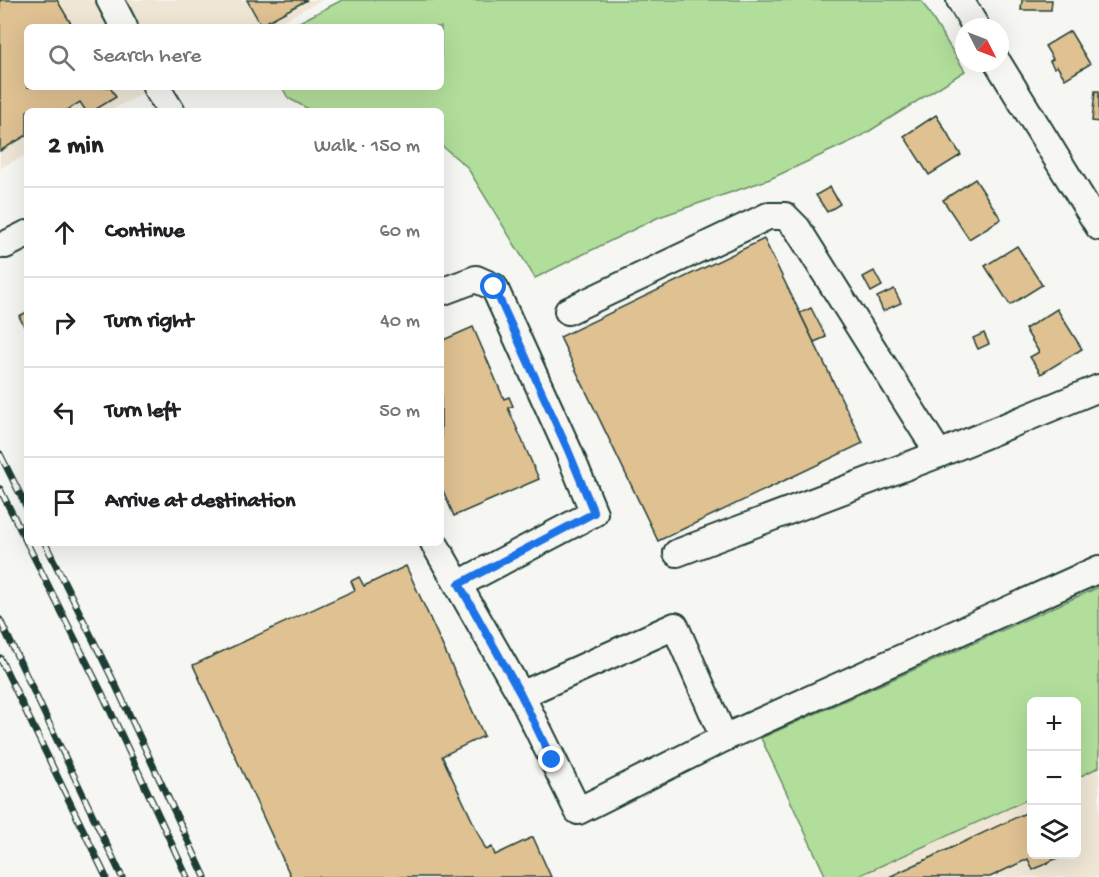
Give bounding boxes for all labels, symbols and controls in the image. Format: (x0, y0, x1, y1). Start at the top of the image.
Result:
north arrow (955, 18, 1009, 72)
search box (24, 24, 444, 90)
icon: search (45, 41, 78, 74)
text: Search here (93, 44, 201, 70)
text: 2 min (48, 132, 103, 163)
text: Walk · 150 m (314, 136, 420, 159)
icon: ahead (48, 216, 81, 249)
text: Continue (105, 219, 185, 245)
text: 60 m (380, 221, 420, 244)
route start (480, 273, 506, 299)
icon: right (48, 306, 81, 339)
text: Turn right (105, 309, 193, 335)
text: 40 m (380, 311, 420, 334)
icon: left (48, 396, 81, 429)
text: Turn left (105, 399, 179, 425)
text: 50 m (379, 401, 420, 424)
icon: arrive (48, 486, 81, 519)
text: Arrive at destination (105, 489, 295, 515)
map controls (1027, 697, 1081, 859)
button: + (1027, 697, 1081, 751)
route end (538, 746, 564, 772)
button: − (1027, 751, 1081, 805)
button: layers (1027, 805, 1081, 859)

